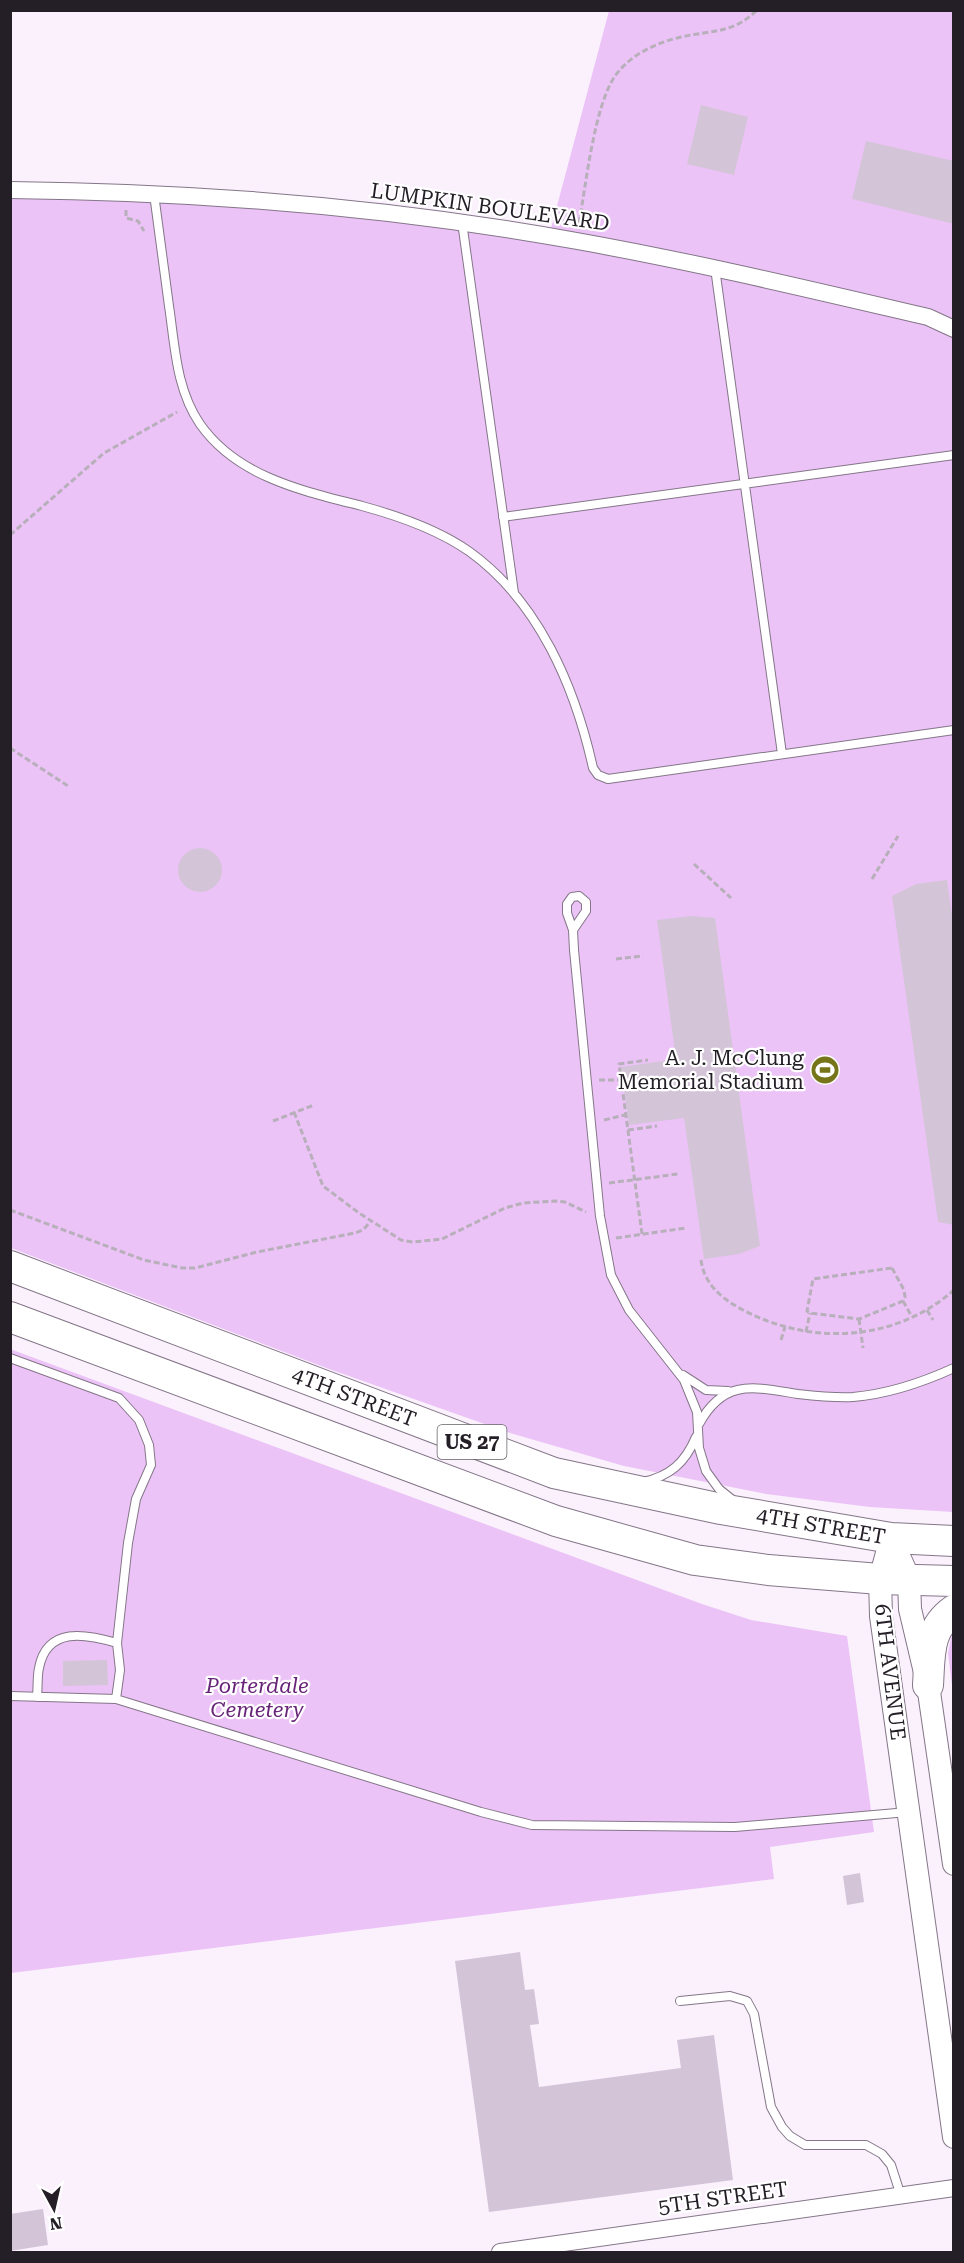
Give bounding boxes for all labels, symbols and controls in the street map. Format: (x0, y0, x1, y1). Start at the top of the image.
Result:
street label: LUMPKIN BOULEVARD (369, 178, 611, 236)
place label: A. J. McClung Memorial Stadium (618, 1046, 804, 1094)
sports icon: A. J. McClung Memorial Stadium (809, 1054, 841, 1086)
street label: 4TH STREET (289, 1362, 419, 1432)
road number: US 27 (438, 1425, 506, 1459)
street label: 4TH STREET (755, 1503, 887, 1549)
street label: 6TH AVENUE (870, 1602, 910, 1742)
park label: Porterdale Cemetery (204, 1674, 309, 1722)
street label: 5TH STREET (657, 2177, 789, 2219)
north arrow (24, 2179, 84, 2239)
text: N (49, 2213, 63, 2234)

